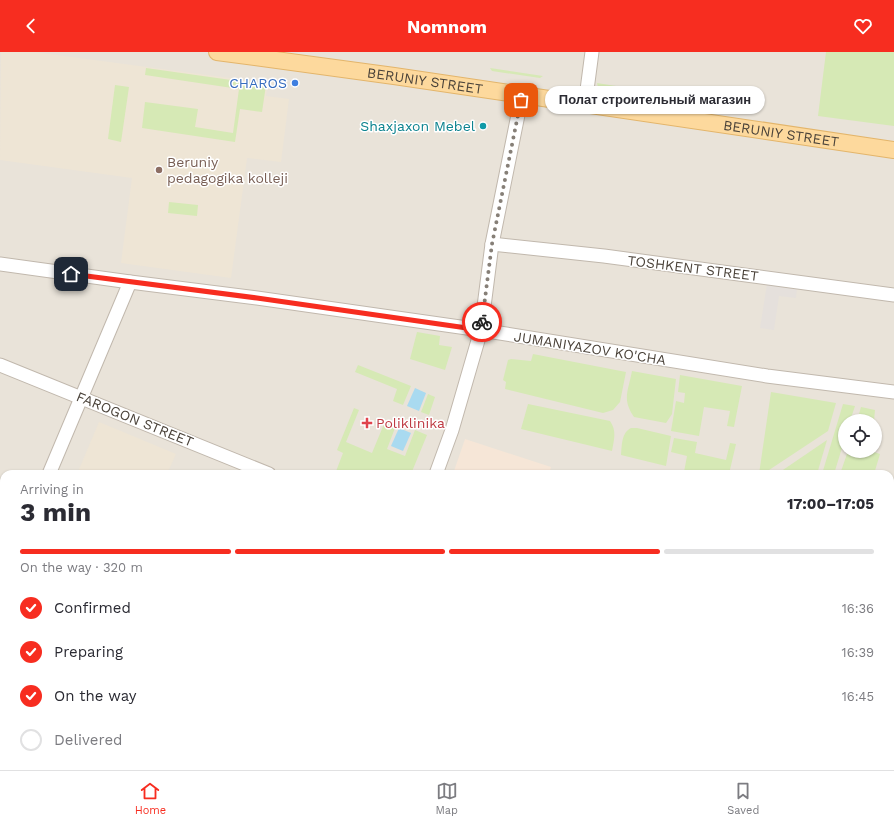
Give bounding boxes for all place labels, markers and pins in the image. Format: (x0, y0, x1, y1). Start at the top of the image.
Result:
place label: CHAROS (229, 75, 287, 91)
marker: CHAROS (290, 78, 300, 88)
pin (504, 83, 538, 117)
callout: Полат строительный магазин (545, 86, 765, 114)
place label: Shaxjaxon Mebel (360, 118, 476, 134)
marker: Shaxjaxon Mebel (478, 121, 488, 131)
place label: Beruniy pedagogika kolleji (167, 154, 288, 186)
marker: Beruniy pedagogika kolleji (154, 165, 164, 175)
pin (54, 257, 88, 291)
place label: Poliklinika (376, 415, 445, 431)
marker: Poliklinika (361, 417, 373, 429)

